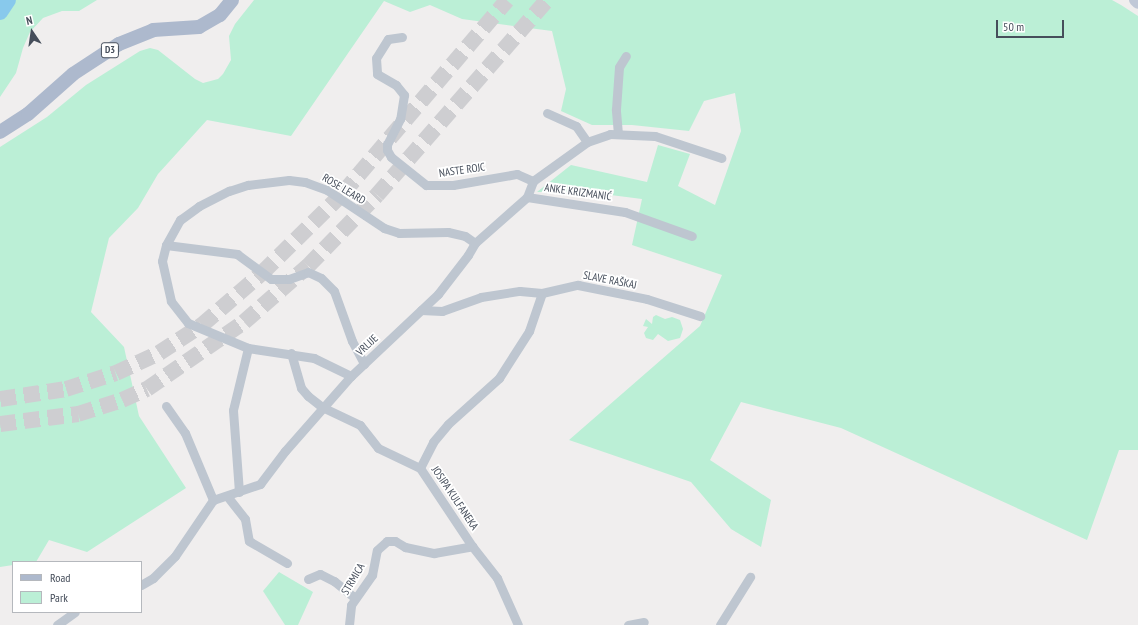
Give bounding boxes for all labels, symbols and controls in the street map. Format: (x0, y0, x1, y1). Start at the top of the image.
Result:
north arrow (12, 12, 52, 52)
scale bar (998, 12, 1066, 38)
text: N (25, 13, 34, 28)
text: 50 m (1003, 19, 1024, 34)
road number: D3 (100, 42, 120, 58)
street label: NASTE ROJC (438, 160, 486, 180)
street label: ROSE LEARD (320, 171, 368, 207)
street label: ANKE KRIZMANIĆ (544, 181, 612, 203)
street label: SLAVE RAŠKAJ (582, 268, 638, 292)
street label: VRLIJE (353, 332, 381, 358)
street label: JOSIPA KULFANEKA (429, 463, 481, 533)
legend (12, 561, 142, 613)
street label: STRMICA (338, 561, 368, 597)
text: Road (50, 570, 70, 585)
text: Park (50, 590, 68, 605)

